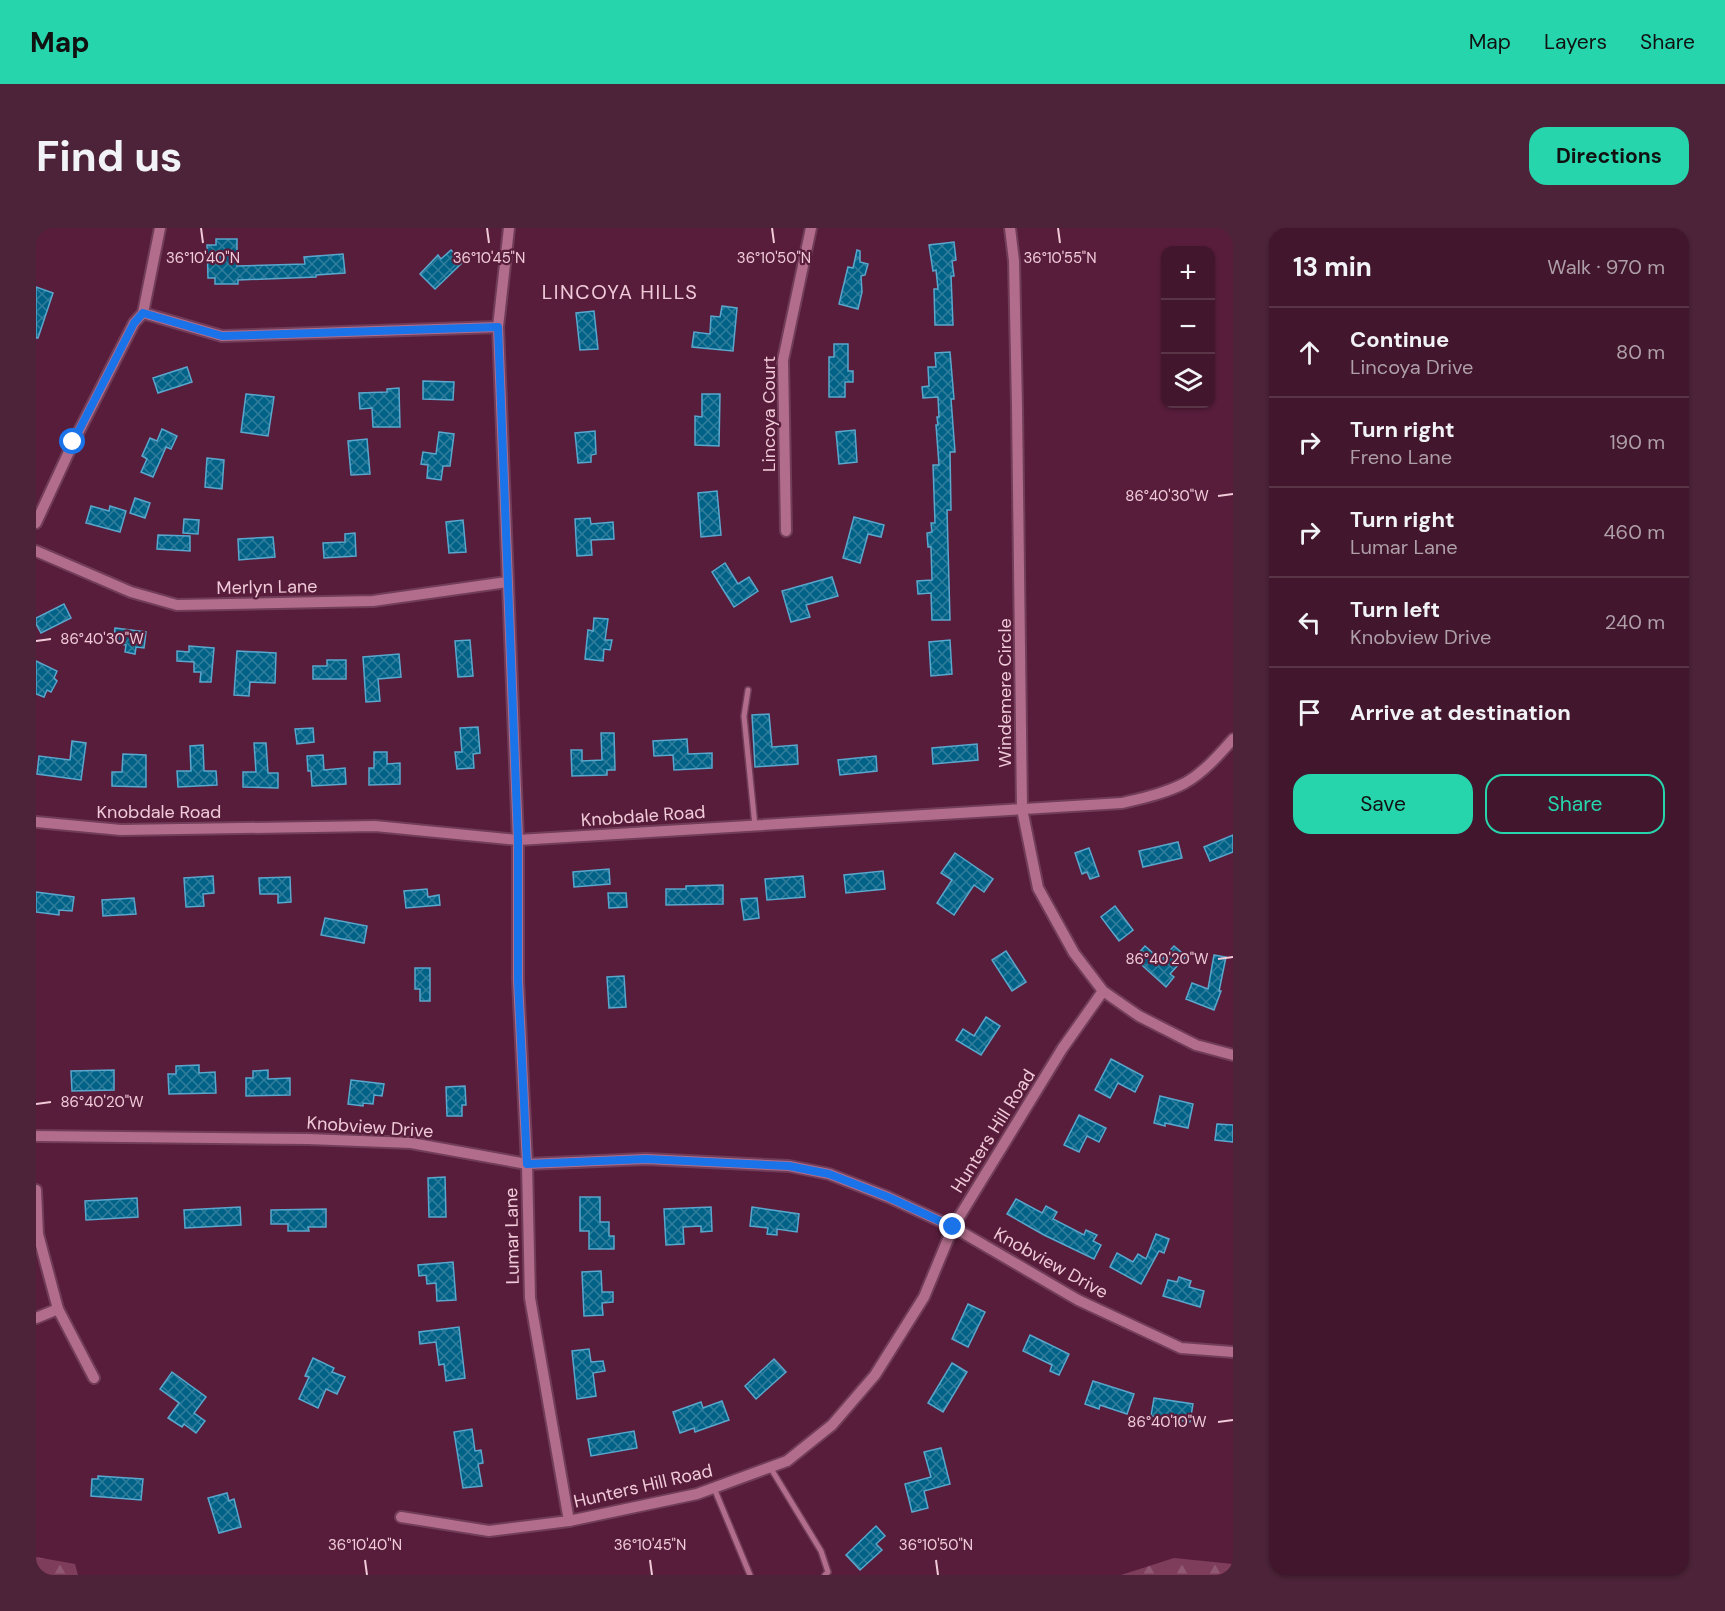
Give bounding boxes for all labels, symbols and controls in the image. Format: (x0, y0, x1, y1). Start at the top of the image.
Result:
text: Map (30, 24, 90, 61)
text: Map (1469, 28, 1511, 56)
text: Layers (1544, 28, 1607, 56)
text: Share (1640, 28, 1695, 56)
button: Directions (1529, 127, 1689, 185)
text: Find us (36, 129, 182, 184)
map controls (1161, 246, 1215, 408)
button: + (1161, 246, 1215, 300)
text: 36°10'40"N (166, 248, 240, 268)
text: 36°10'45"N (453, 248, 525, 268)
text: 36°10'50"N (737, 248, 811, 268)
text: 36°10'55"N (1023, 248, 1097, 268)
text: 13 min (1293, 250, 1372, 284)
text: Walk · 970 m (1547, 254, 1665, 280)
district label: LINCOYA HILLS (542, 279, 698, 305)
button: − (1161, 300, 1215, 354)
text: Continue (1350, 325, 1449, 354)
icon: ahead (1293, 336, 1326, 369)
text: 80 m (1616, 339, 1665, 365)
button: layers (1161, 354, 1215, 408)
text: Lincoya Drive (1350, 354, 1473, 380)
street label: Lincoya Court (757, 356, 781, 472)
text: Turn right (1350, 415, 1455, 444)
icon: right (1293, 426, 1326, 459)
route start (59, 428, 85, 454)
text: 190 m (1609, 429, 1665, 455)
text: Freno Lane (1350, 444, 1452, 470)
text: 86°40'30"W (1125, 486, 1209, 506)
text: Turn right (1350, 505, 1455, 534)
icon: right (1293, 516, 1326, 549)
text: 460 m (1603, 519, 1665, 545)
text: Lumar Lane (1350, 534, 1458, 560)
street label: Merlyn Lane (216, 574, 318, 600)
text: Turn left (1350, 595, 1440, 624)
icon: left (1293, 606, 1326, 639)
text: 240 m (1605, 609, 1665, 635)
street label: Windemere Circle (993, 618, 1017, 768)
text: Knobview Drive (1350, 624, 1491, 650)
text: 86°40'30"W (60, 629, 144, 649)
icon: arrive (1293, 696, 1326, 729)
text: Arrive at destination (1350, 698, 1571, 727)
button: Save (1293, 774, 1473, 834)
button: Share (1485, 774, 1665, 834)
street label: Knobdale Road (97, 800, 221, 824)
street label: Knobdale Road (580, 800, 706, 832)
text: 86°40'20"W (1125, 949, 1209, 969)
street label: Hunters Hill Road (945, 1065, 1041, 1197)
text: 86°40'20"W (60, 1092, 144, 1112)
street label: Knobview Drive (306, 1111, 434, 1143)
street label: Lumar Lane (499, 1187, 525, 1285)
route end (939, 1213, 965, 1239)
street label: Knobview Drive (990, 1222, 1112, 1304)
text: 86°40'10"W (1127, 1412, 1207, 1432)
street label: Hunters Hill Road (571, 1458, 715, 1514)
text: 36°10'40"N (328, 1535, 402, 1555)
text: 36°10'45"N (614, 1535, 686, 1555)
text: 36°10'50"N (899, 1535, 973, 1555)

